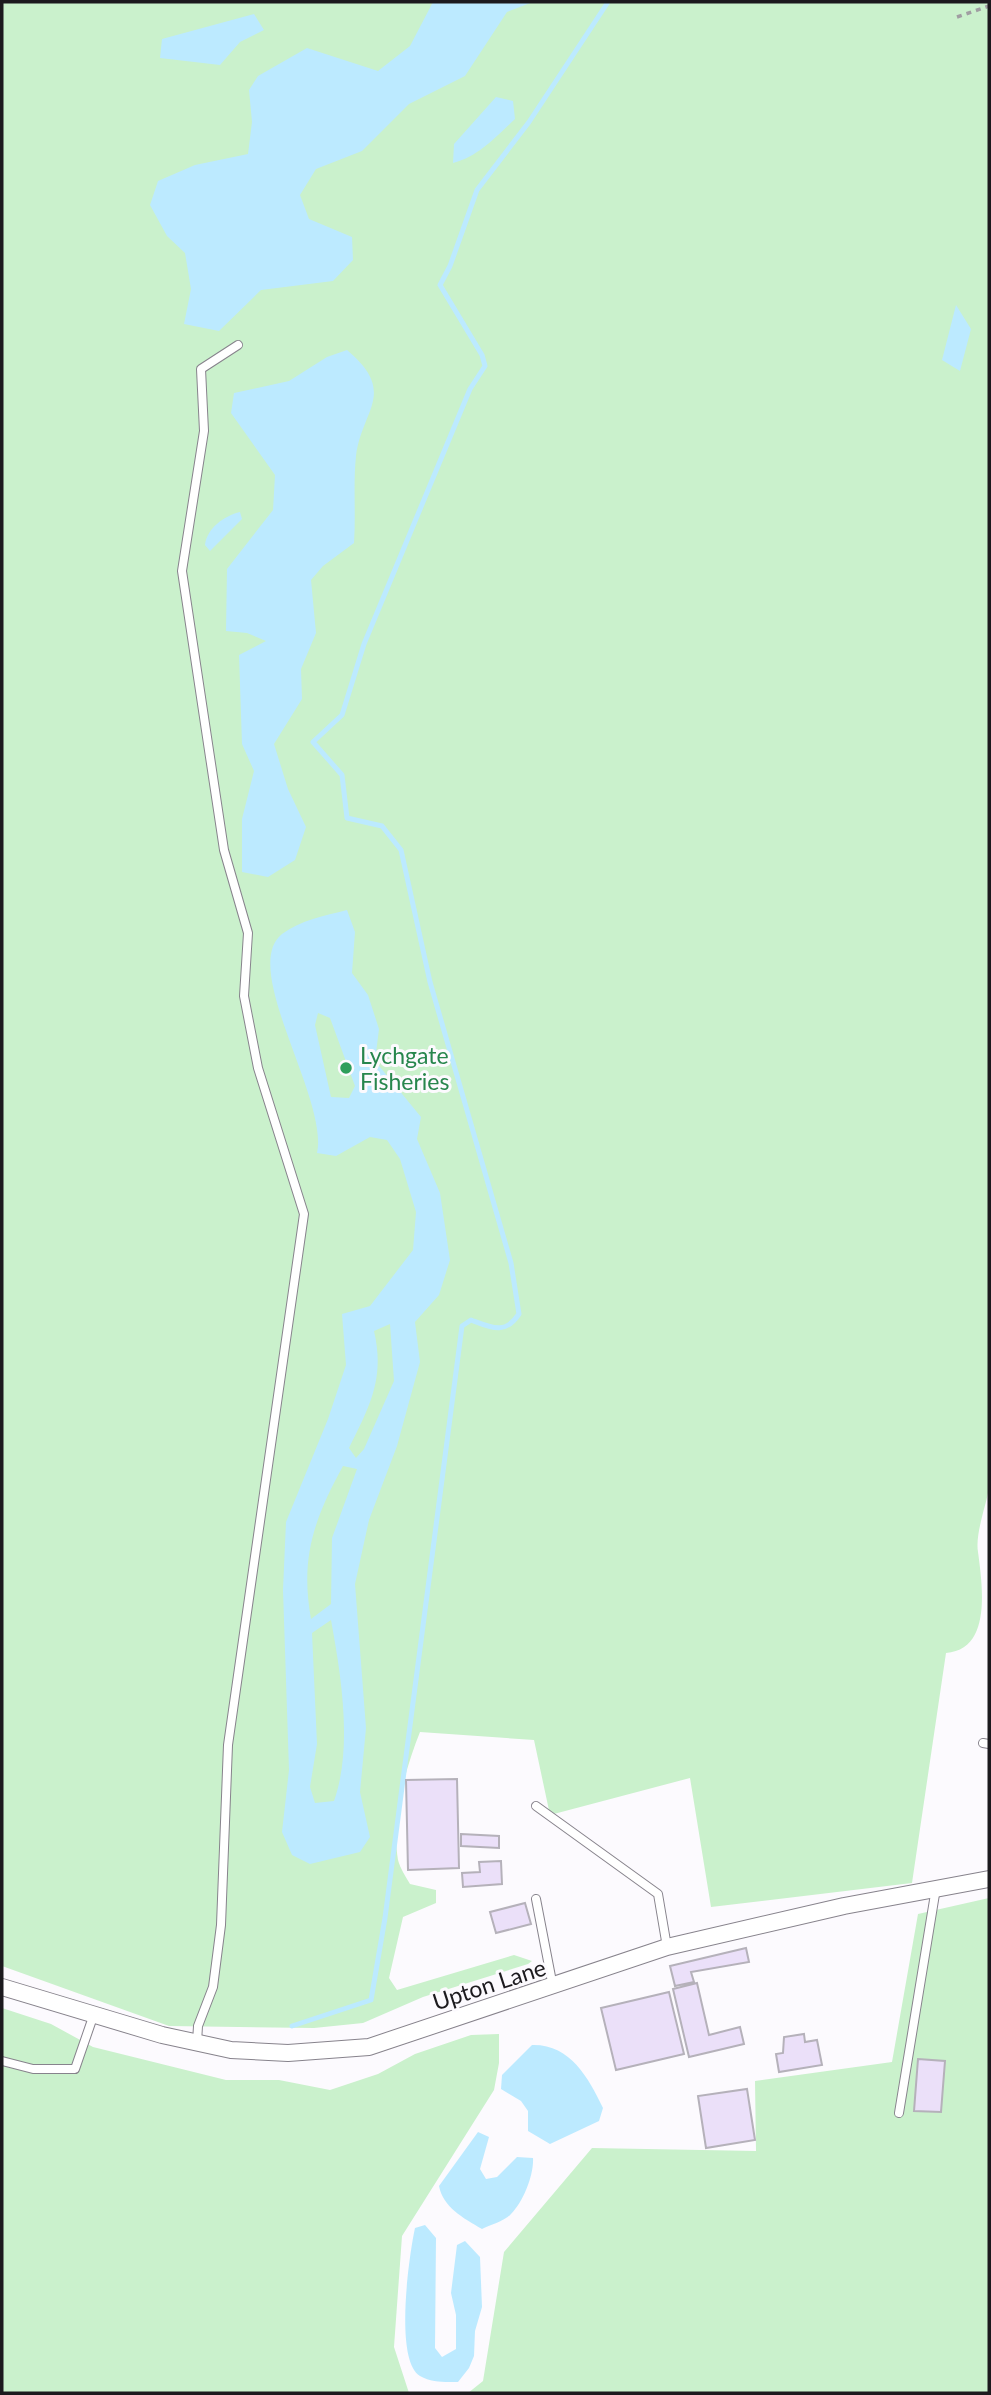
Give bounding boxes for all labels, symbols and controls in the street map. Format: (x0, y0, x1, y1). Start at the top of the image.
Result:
place label: Lychgate Fisheries (360, 1041, 449, 1095)
marker: Lychgate Fisheries (338, 1060, 354, 1076)
street label: Upton Lane (429, 1953, 549, 2015)

